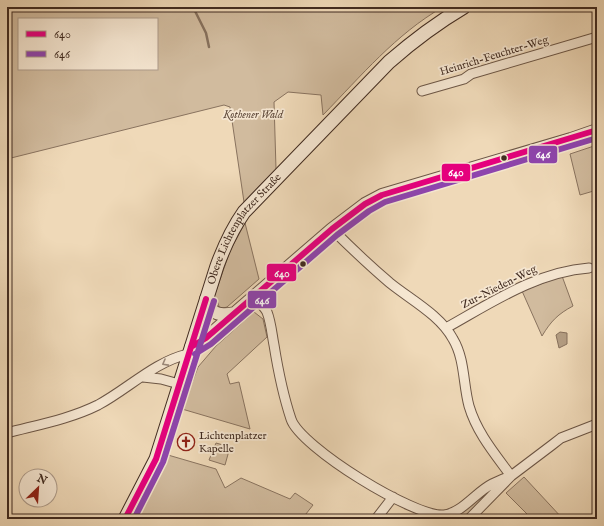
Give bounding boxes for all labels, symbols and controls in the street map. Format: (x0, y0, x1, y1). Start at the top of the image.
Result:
legend (18, 18, 158, 70)
text: 640 (54, 27, 71, 42)
street label: Heinrich-Feuchter-Weg (438, 33, 551, 79)
text: 646 (54, 47, 71, 62)
park label: Kothener Wald (222, 108, 284, 122)
line badge: 646 (528, 145, 558, 164)
text: 646 (536, 148, 552, 162)
unlabelled marker (499, 153, 509, 163)
line badge: 640 (441, 163, 471, 182)
text: 640 (448, 166, 464, 180)
street label: Obere Lichtenplatzer Straße (205, 171, 284, 286)
unlabelled marker (298, 259, 308, 269)
street label: Zur-Nieden-Weg (459, 262, 540, 312)
line badge: 640 (266, 263, 297, 282)
text: 640 (274, 267, 290, 281)
line badge: 646 (247, 290, 277, 309)
text: 646 (255, 294, 271, 308)
one-way arrow (162, 358, 169, 366)
place label: Lichtenplatzer Kapelle (199, 429, 267, 456)
church icon: Lichtenplatzer Kapelle (176, 432, 196, 452)
north arrow (18, 468, 58, 508)
text: N (34, 471, 50, 488)

